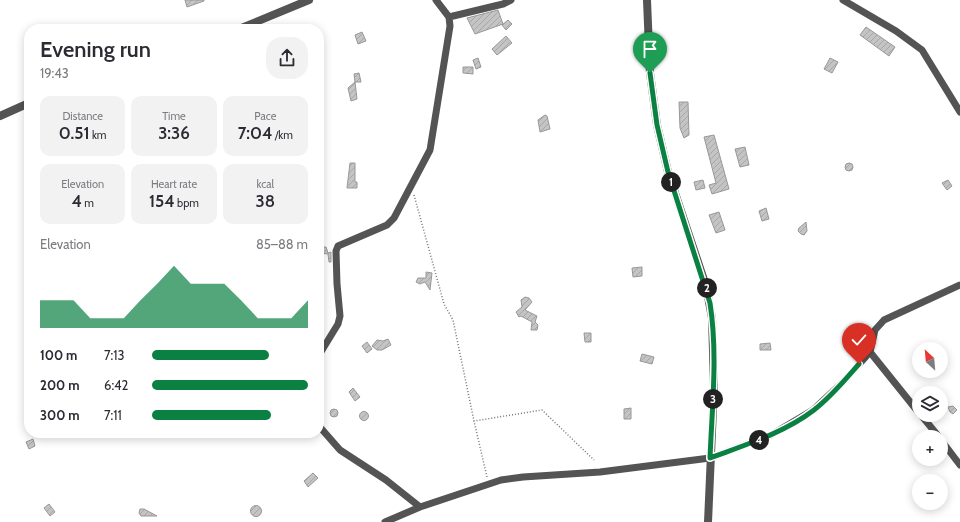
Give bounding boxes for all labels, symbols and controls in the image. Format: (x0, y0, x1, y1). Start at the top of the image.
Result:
pin (633, 32, 667, 73)
text: Evening run (40, 36, 151, 63)
button: share (266, 37, 308, 79)
icon: arrive (639, 38, 661, 60)
text: 19:43 (40, 65, 69, 81)
text: Distance (62, 109, 103, 123)
text: Time (162, 109, 186, 123)
text: Pace (254, 109, 276, 123)
text: 0.51 (59, 123, 89, 143)
text: 3:36 (158, 123, 190, 143)
text: 7:04 (238, 123, 272, 143)
text: km (89, 128, 106, 142)
text: /km (272, 128, 293, 142)
pin: 1 (661, 172, 681, 192)
text: 1 (669, 175, 673, 189)
text: Elevation (61, 177, 104, 191)
text: Heart rate (151, 177, 197, 191)
text: kcal (257, 177, 274, 191)
text: 4 (71, 191, 82, 211)
text: 154 (149, 191, 175, 211)
text: 38 (256, 191, 275, 211)
text: m (82, 196, 94, 210)
text: bpm (175, 196, 199, 210)
text: Elevation (40, 236, 91, 252)
text: 85–88 m (256, 236, 308, 252)
pin: 2 (697, 278, 717, 298)
text: 2 (704, 281, 710, 295)
pin (842, 323, 876, 364)
icon: check (848, 329, 870, 351)
north arrow (912, 342, 948, 378)
map controls (912, 342, 948, 510)
text: 100 m (40, 347, 77, 363)
text: 7:13 (104, 347, 125, 363)
text: 200 m (40, 377, 79, 393)
text: 6:42 (104, 377, 128, 393)
button: layers (912, 386, 948, 422)
pin: 3 (703, 389, 723, 409)
text: 3 (710, 392, 716, 406)
text: 300 m (40, 407, 80, 423)
text: 7:11 (104, 407, 122, 423)
pin: 4 (749, 430, 769, 450)
button: + (912, 430, 948, 466)
text: 4 (756, 433, 762, 447)
button: − (912, 474, 948, 510)

